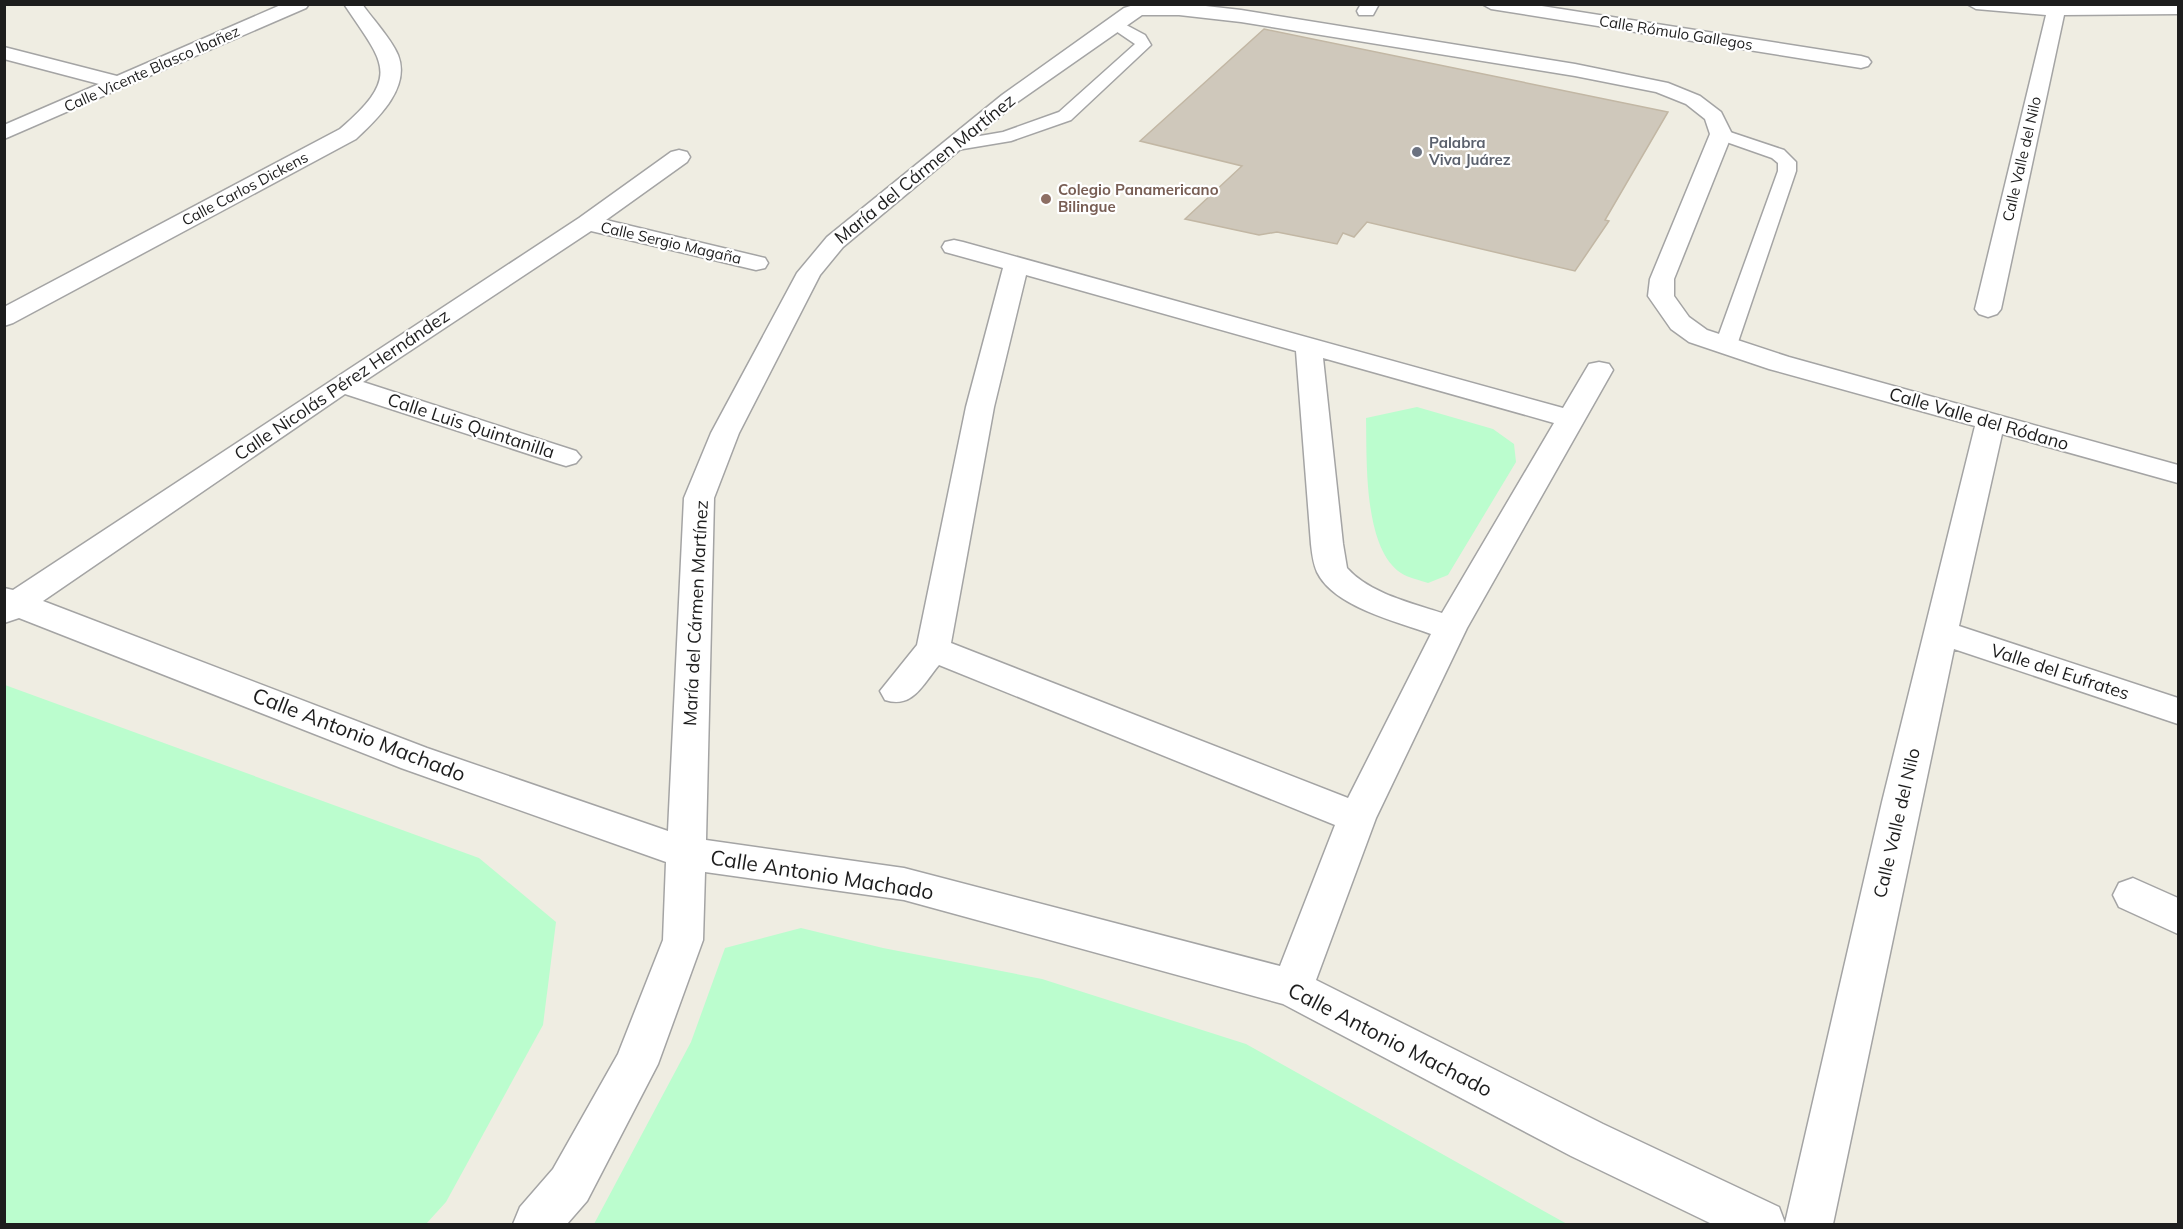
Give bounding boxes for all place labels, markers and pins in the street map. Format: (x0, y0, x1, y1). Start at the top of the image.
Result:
place label: Palabra Viva Juárez (1428, 133, 1511, 169)
marker: Palabra Viva Juárez (1410, 145, 1424, 159)
place label: Colegio Panamericano Bilingue (1058, 180, 1219, 216)
marker: Colegio Panamericano Bilingue (1039, 192, 1053, 206)

